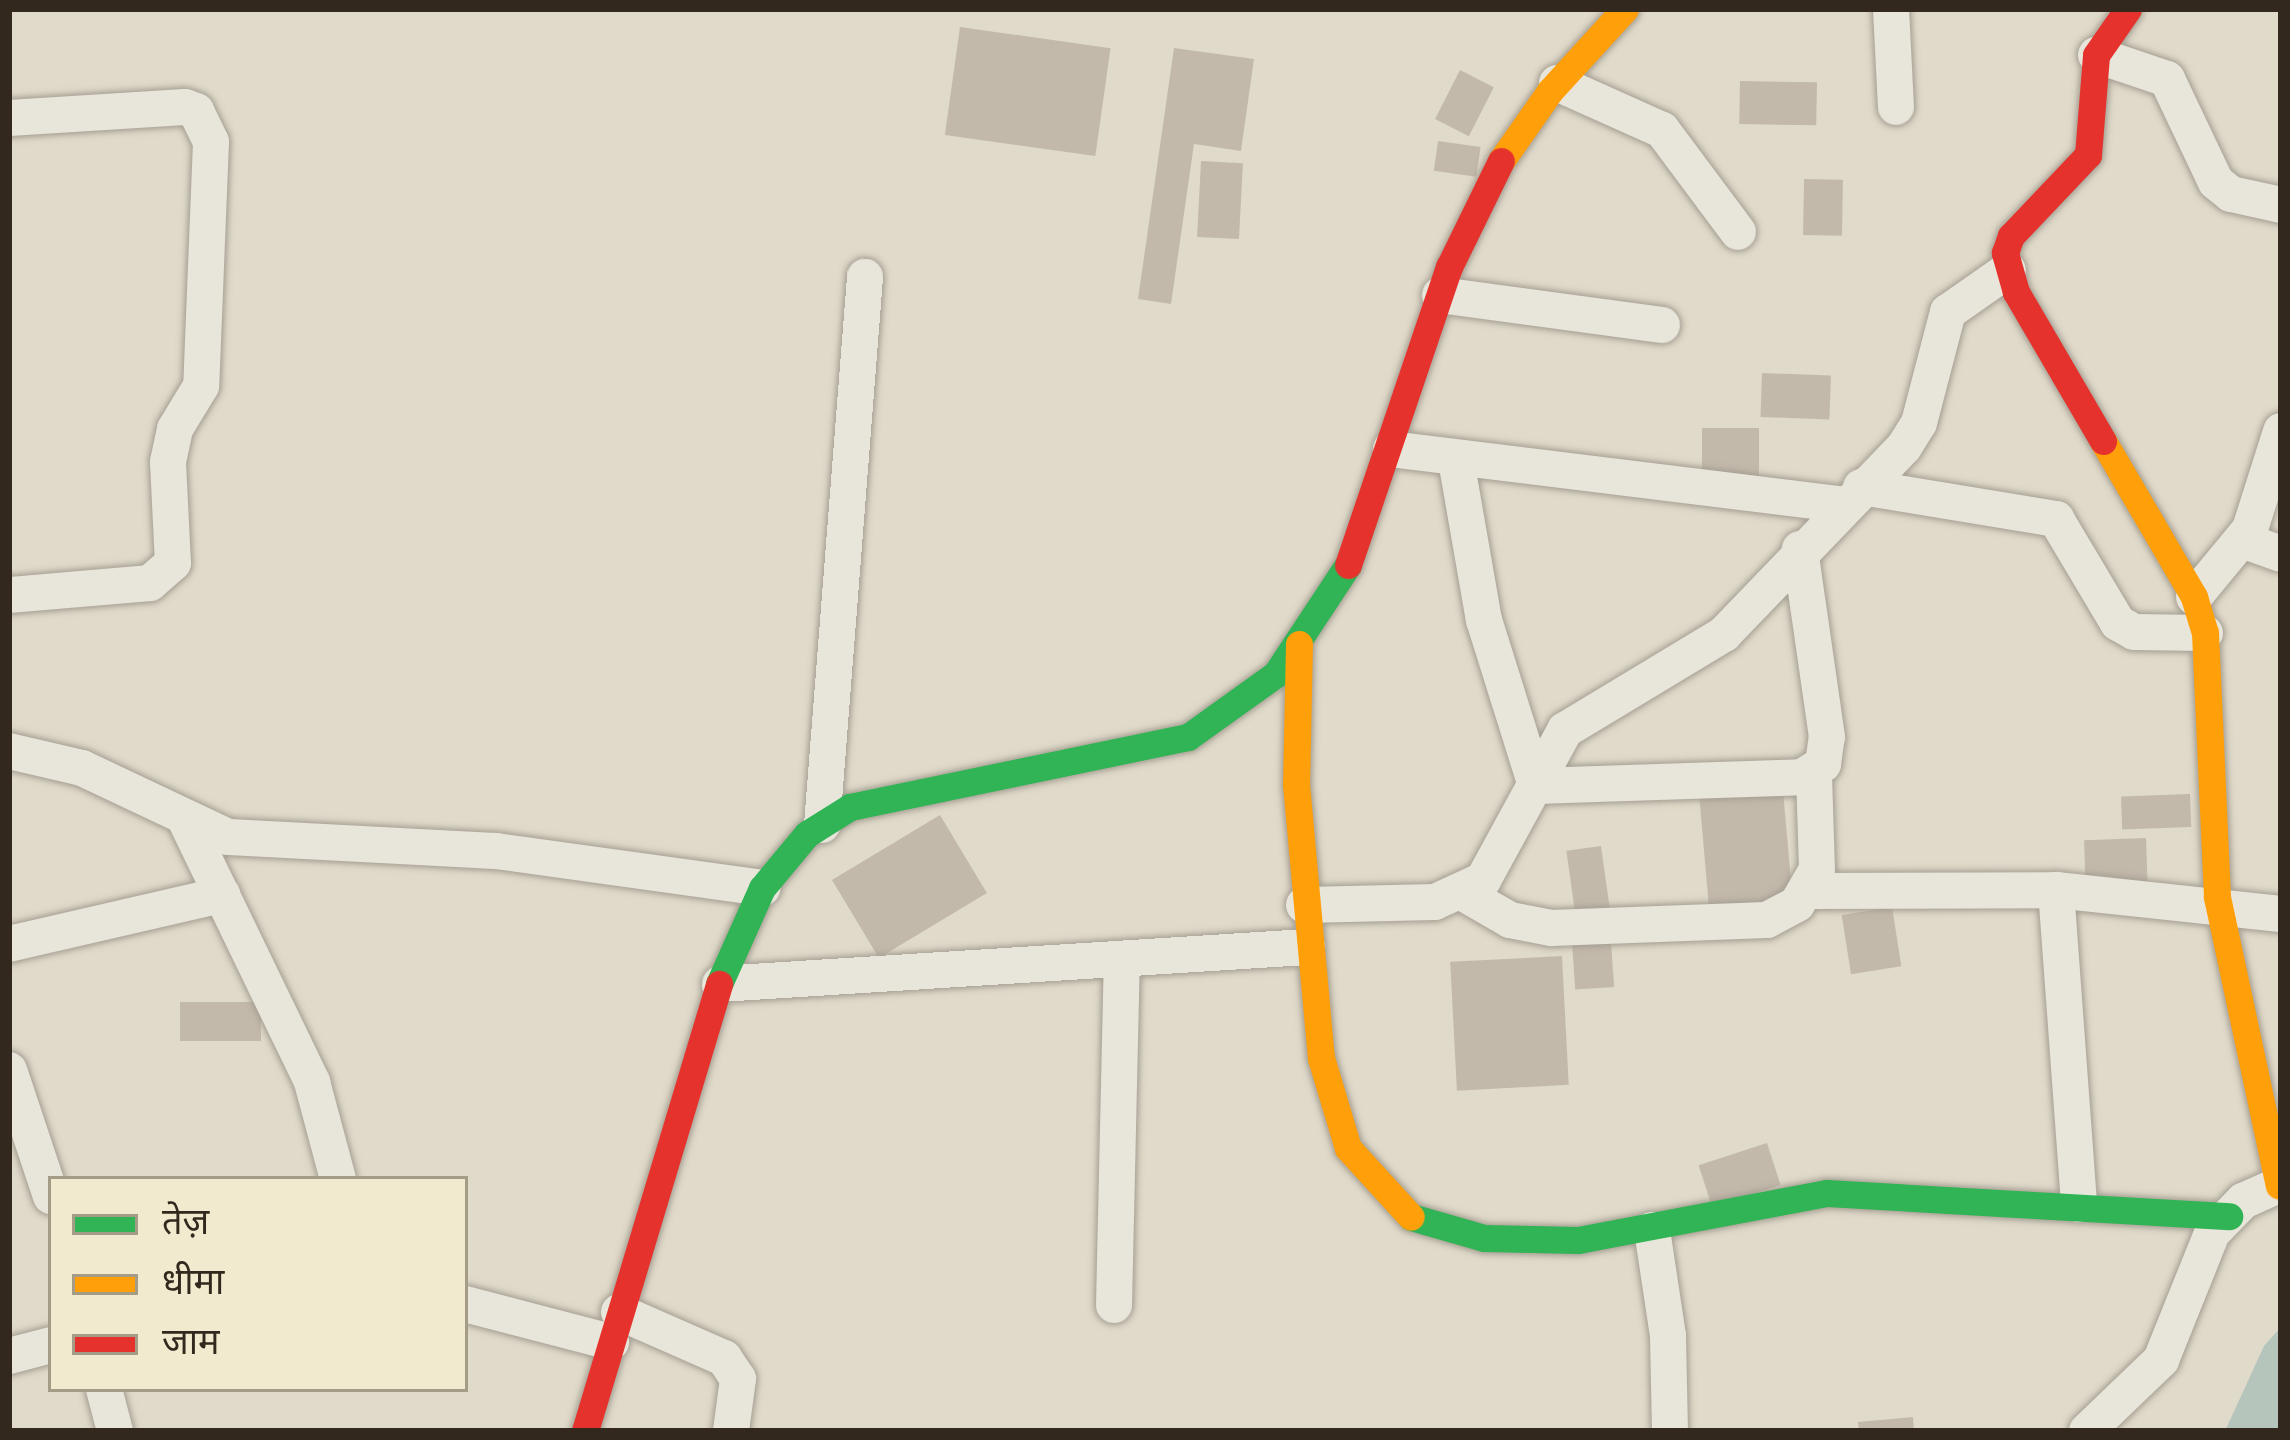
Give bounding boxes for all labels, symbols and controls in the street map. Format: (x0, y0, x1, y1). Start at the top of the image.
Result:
legend (48, 1176, 468, 1392)
text: तेज़ (162, 1199, 209, 1244)
text: धीमा (162, 1259, 224, 1304)
text: जाम (162, 1319, 220, 1364)

